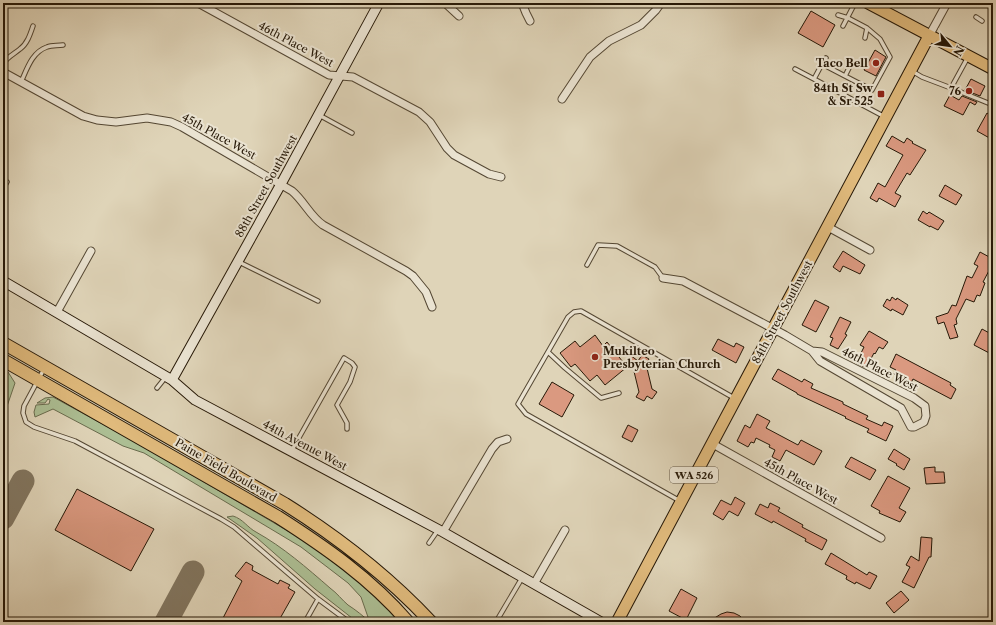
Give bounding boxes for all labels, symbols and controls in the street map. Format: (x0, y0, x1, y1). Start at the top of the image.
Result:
street label: 46th Place West (256, 18, 336, 70)
north arrow (930, 26, 970, 66)
text: N (950, 43, 967, 59)
place label: Taco Bell (816, 56, 868, 70)
marker: Taco Bell (871, 58, 881, 68)
place label: 84th St Sw & Sr 525 (813, 81, 874, 108)
place label: 76 (949, 84, 961, 98)
marker: 76 (964, 86, 974, 96)
marker: 84th St Sw & Sr 525 (876, 89, 886, 99)
street label: 45th Place West (179, 110, 259, 162)
street label: 88th Street Southwest (232, 132, 300, 240)
street label: 84th Street Southwest (749, 258, 815, 366)
place label: Mukilteo Presbyterian Church (603, 344, 721, 371)
street label: 46th Place West (840, 344, 920, 394)
marker: Mukilteo Presbyterian Church (590, 352, 600, 362)
street label: 44th Avenue West (260, 417, 350, 473)
street label: Paine Field Boulevard (173, 435, 279, 505)
street label: 45th Place West (761, 455, 841, 507)
road number: WA 526 (670, 467, 718, 483)

